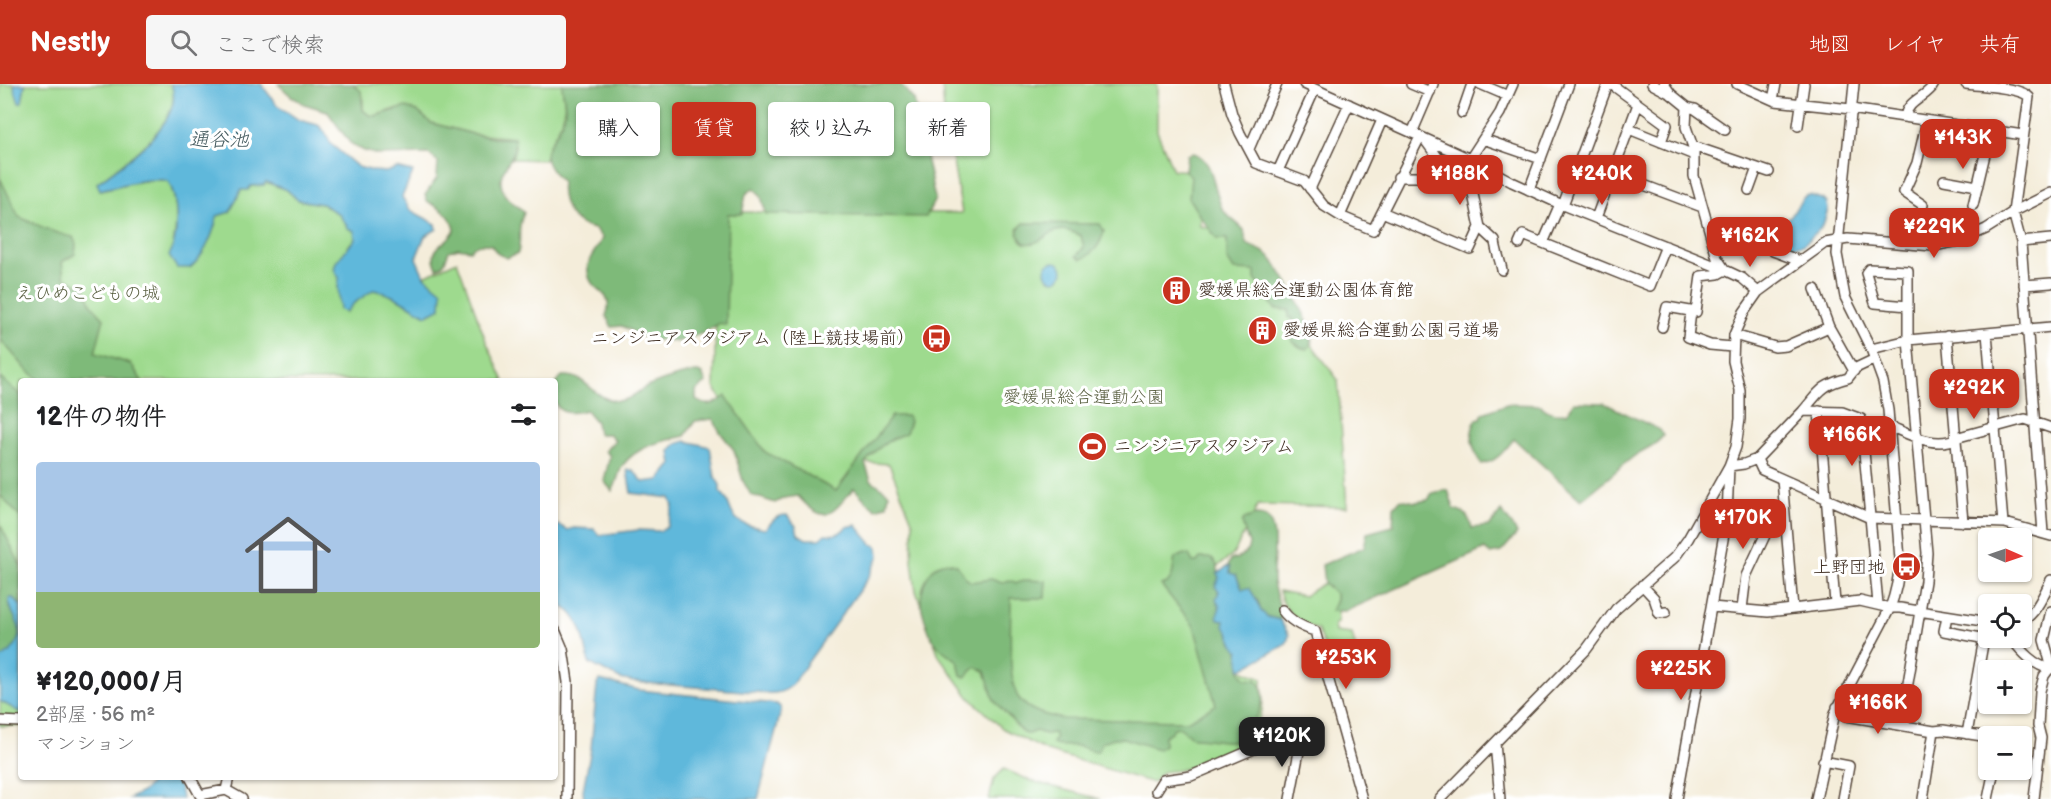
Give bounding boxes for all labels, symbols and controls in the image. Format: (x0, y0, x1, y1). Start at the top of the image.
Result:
search box (146, 15, 566, 69)
text: Nestly (30, 26, 110, 59)
icon: search (167, 26, 200, 59)
text: ここで検索 (215, 32, 325, 59)
text: 地図 (1809, 32, 1851, 57)
text: レイヤ (1884, 32, 1946, 57)
text: 共有 (1979, 32, 2021, 57)
chip: 購入 (576, 102, 660, 156)
chip: 賃貸 (672, 102, 756, 156)
chip: 絞り込み (768, 102, 894, 156)
chip: 新着 (906, 102, 990, 156)
pin: ¥143K (1921, 119, 2005, 170)
text: ¥143K (1934, 126, 1992, 150)
water label: 通谷池 (189, 128, 250, 152)
pin: ¥188K (1418, 155, 1502, 206)
pin: ¥240K (1560, 155, 1644, 206)
text: ¥188K (1431, 162, 1489, 186)
text: ¥240K (1571, 162, 1633, 186)
pin: ¥229K (1892, 208, 1976, 259)
text: ¥229K (1903, 215, 1965, 239)
pin: ¥162K (1708, 217, 1792, 268)
text: ¥162K (1721, 224, 1779, 248)
building icon: 愛媛県総合運動公園体育館 (1161, 274, 1193, 306)
place label: 愛媛県総合運動公園体育館 (1198, 280, 1414, 301)
park label: えひめこどもの城 (16, 283, 160, 304)
building icon: 愛媛県総合運動公園弓道場 (1246, 314, 1278, 346)
place label: 愛媛県総合運動公園弓道場 (1283, 320, 1499, 341)
bus stop icon: ニンジニアスタジアム（陸上競技場前） (920, 322, 952, 354)
place label: ニンジニアスタジアム（陸上競技場前） (591, 328, 915, 349)
pin: ¥292K (1932, 369, 2016, 420)
text: ¥292K (1943, 376, 2005, 400)
park label: 愛媛県総合運動公園 (1003, 387, 1165, 408)
icon: filters (507, 398, 540, 431)
text: 12件の物件 (36, 402, 167, 433)
pin: ¥166K (1810, 416, 1894, 467)
text: ¥166K (1823, 423, 1881, 447)
sports icon: ニンジニアスタジアム (1077, 430, 1109, 462)
place label: ニンジニアスタジアム (1114, 436, 1294, 457)
pin: ¥170K (1701, 499, 1785, 550)
icon: home (234, 501, 342, 609)
text: ¥170K (1714, 506, 1772, 530)
north arrow (1978, 528, 2032, 582)
map controls (1978, 528, 2032, 780)
bus stop icon: 上野団地 (1890, 551, 1922, 583)
place label: 上野団地 (1813, 557, 1885, 578)
button: locate (1978, 594, 2032, 648)
pin: ¥253K (1304, 639, 1388, 690)
text: ¥253K (1315, 646, 1377, 670)
pin: ¥225K (1639, 650, 1723, 701)
text: ¥225K (1650, 657, 1712, 681)
button: + (1978, 660, 2032, 714)
text: ¥120,000/月 (36, 667, 187, 698)
pin: ¥166K (1836, 684, 1920, 735)
text: ¥166K (1849, 691, 1907, 715)
text: 2部屋 · 56 m² (36, 703, 155, 727)
pin: ¥120K (1240, 717, 1324, 768)
text: ¥120K (1253, 724, 1311, 748)
button: − (1978, 726, 2032, 780)
text: マンション (36, 732, 135, 756)

